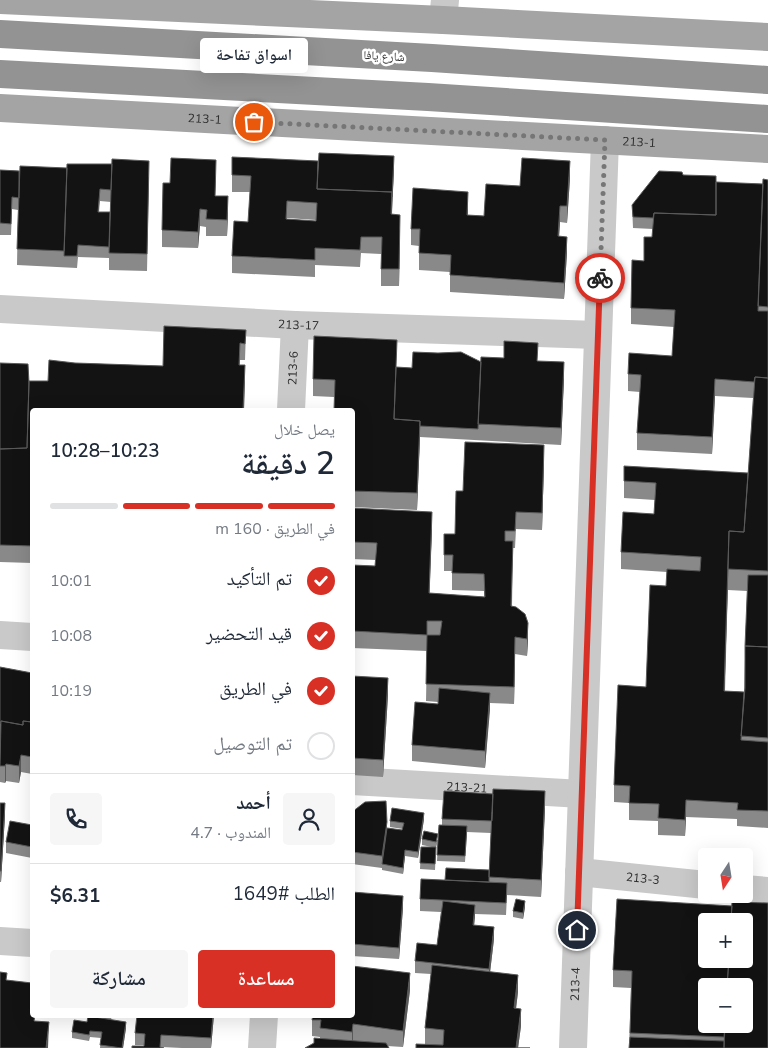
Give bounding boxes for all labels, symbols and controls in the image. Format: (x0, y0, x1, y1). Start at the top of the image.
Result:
callout: اسواق تفاحة (200, 37, 308, 72)
text: اسواق تفاحة (216, 44, 292, 66)
street label: شارع يافا (363, 47, 405, 65)
pin (233, 101, 275, 143)
icon: bag (240, 108, 268, 136)
street label: 213-1 (187, 110, 222, 128)
street label: 213-1 (622, 133, 656, 151)
courier (575, 253, 625, 303)
icon: bike (586, 264, 614, 292)
street label: 213-17 (278, 316, 319, 334)
street label: 213-6 (284, 351, 302, 385)
text: يصل خلال (274, 419, 335, 441)
text: 10:23–10:28 (50, 438, 160, 464)
text: 2 دقيقة (241, 442, 335, 485)
text: في الطريق · 160 m (215, 518, 335, 540)
text: تم التأكيد (227, 566, 292, 592)
icon: check (307, 567, 335, 595)
text: 10:01 (50, 570, 92, 592)
text: قيد التحضير (206, 621, 292, 647)
icon: check (307, 622, 335, 650)
text: 10:08 (50, 625, 92, 647)
text: في الطريق (219, 676, 292, 702)
icon: check (307, 677, 335, 705)
text: 10:19 (50, 680, 92, 702)
text: تم التوصيل (213, 731, 292, 757)
street label: 213-21 (446, 778, 488, 797)
text: أحمد (236, 790, 271, 816)
button: phone (50, 793, 102, 845)
button: person (283, 793, 335, 845)
text: المندوب · 4.7 (190, 822, 271, 844)
north arrow (698, 848, 752, 902)
map controls (698, 848, 753, 1033)
street label: 213-3 (625, 869, 660, 888)
text: الطلب #1649 (232, 881, 335, 907)
text: $6.31 (50, 883, 100, 909)
pin (556, 909, 598, 951)
button: + (698, 913, 753, 968)
icon: home (563, 916, 591, 944)
button: مشاركة (50, 950, 188, 1008)
button: مساعدة (198, 950, 335, 1008)
street label: 213-4 (567, 967, 584, 1001)
button: − (698, 978, 753, 1033)

